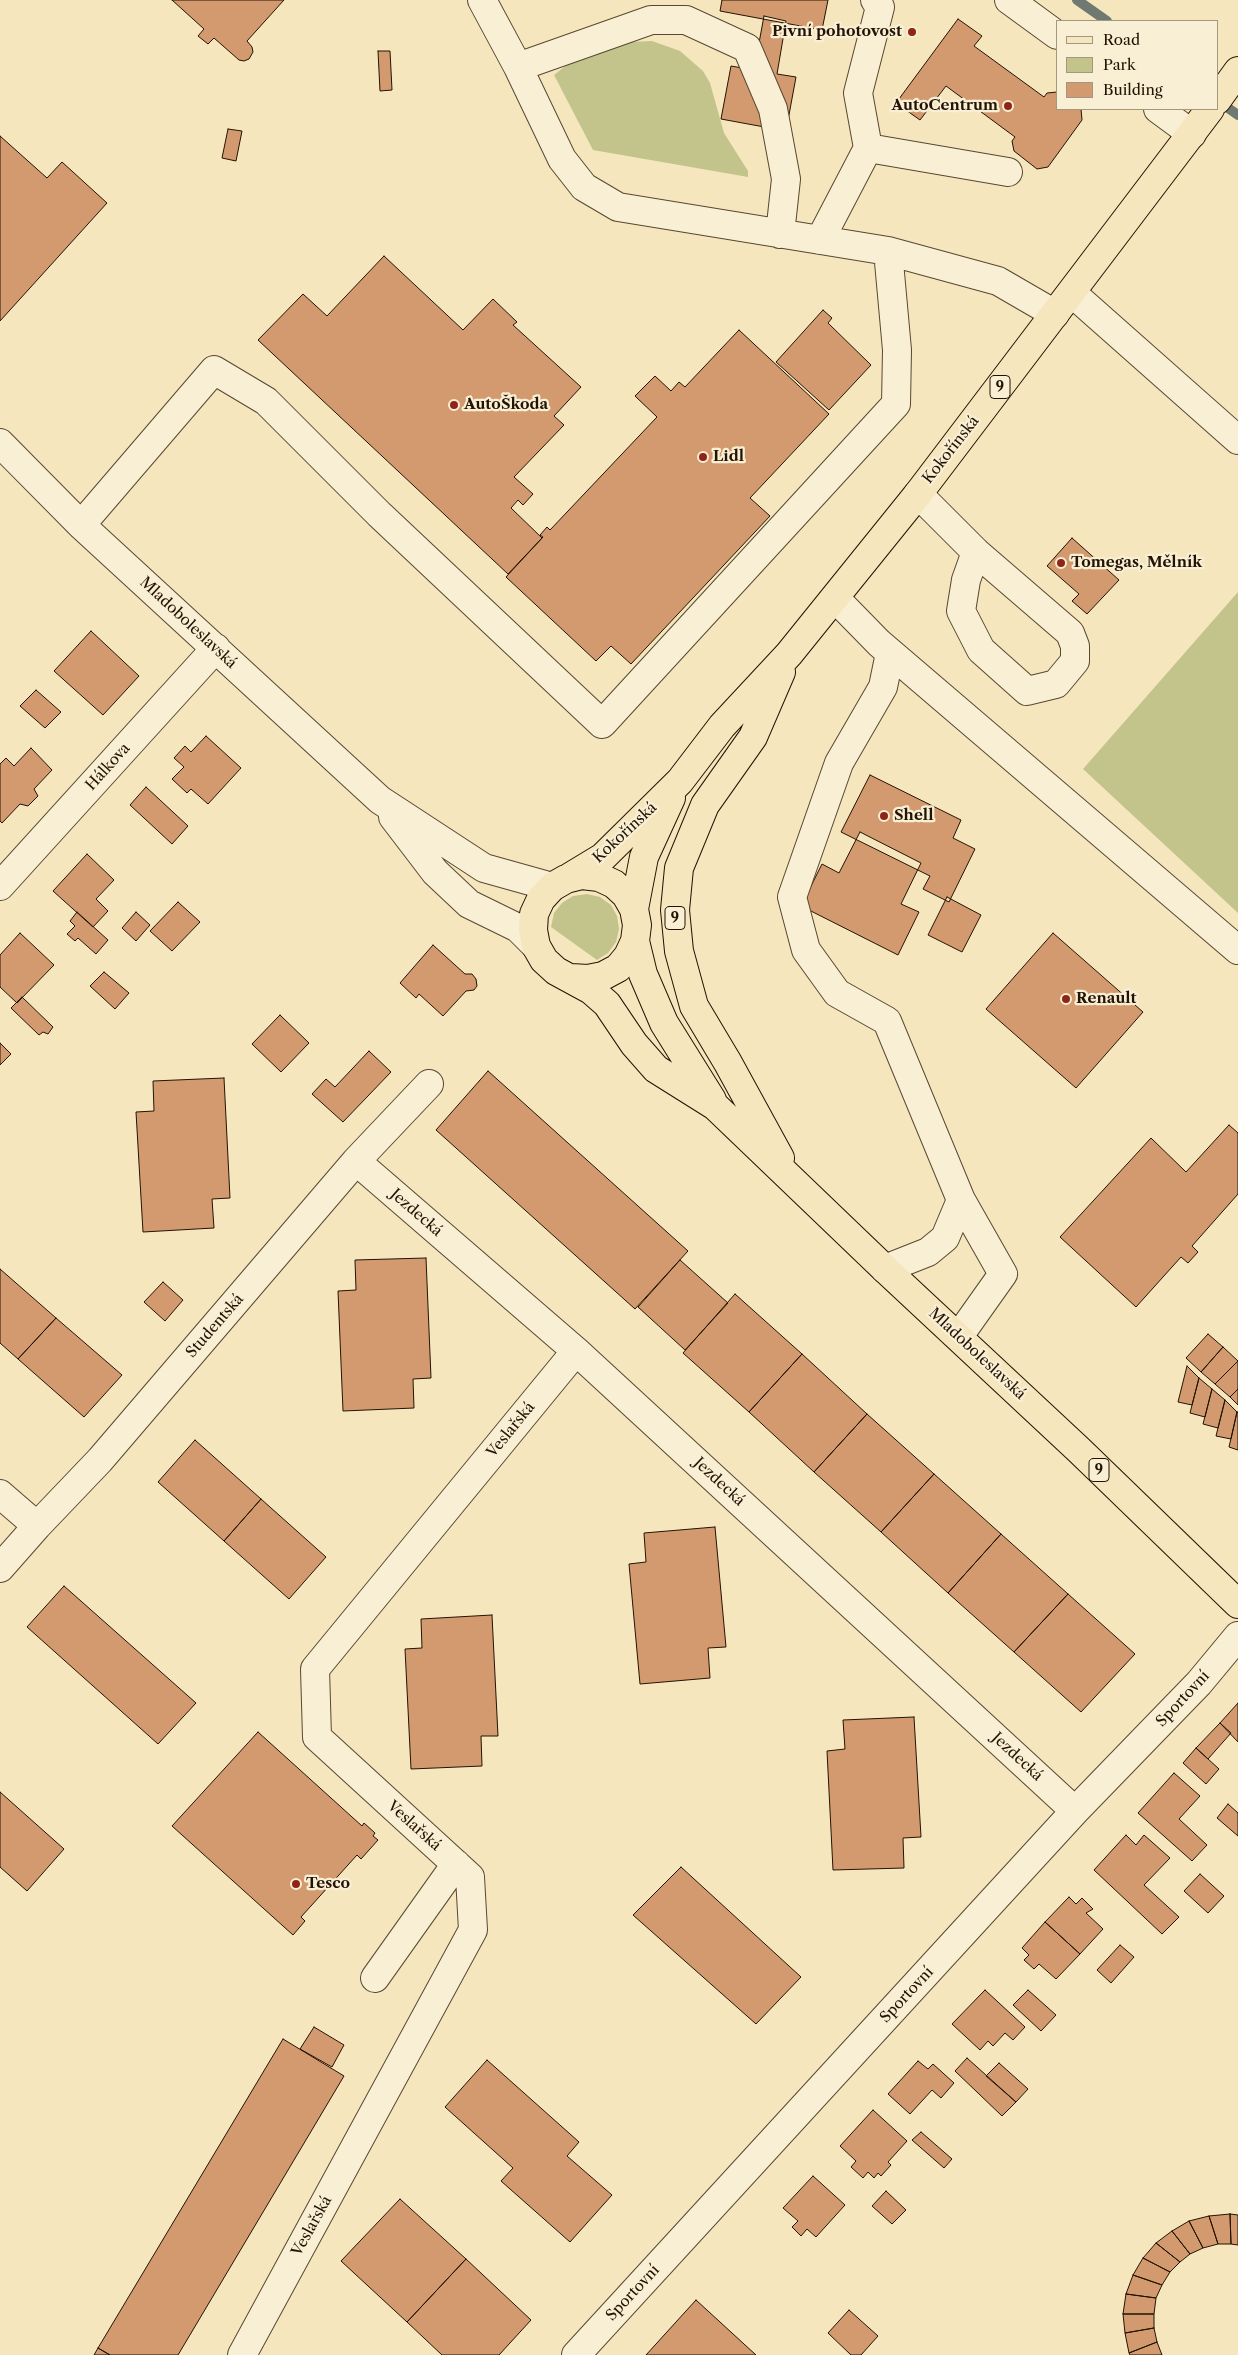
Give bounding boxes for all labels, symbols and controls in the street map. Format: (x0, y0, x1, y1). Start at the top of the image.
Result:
legend (1056, 20, 1218, 110)
place label: Pivní pohotovost (772, 23, 902, 41)
marker: Pivní pohotovost (906, 26, 918, 38)
text: Road (1103, 30, 1140, 49)
text: Park (1103, 55, 1136, 74)
text: Building (1103, 80, 1163, 99)
place label: AutoCentrum (892, 97, 998, 115)
marker: AutoCentrum (1002, 100, 1014, 112)
road number: 9 (990, 376, 1010, 398)
place label: AutoŠkoda (464, 396, 548, 414)
marker: AutoŠkoda (448, 399, 460, 411)
street label: Kokořínská (919, 413, 983, 487)
place label: Lidl (713, 448, 744, 466)
marker: Lidl (697, 451, 709, 463)
place label: Tomegas, Mělník (1071, 554, 1202, 572)
marker: Tomegas, Mělník (1055, 557, 1067, 569)
street label: Mladoboleslavská (136, 573, 240, 673)
street label: Hálkova (82, 740, 134, 794)
street label: Kokořínská (589, 799, 661, 867)
place label: Shell (894, 807, 933, 825)
marker: Shell (878, 810, 890, 822)
road number: 9 (665, 906, 685, 930)
place label: Renault (1076, 990, 1137, 1008)
marker: Renault (1060, 993, 1072, 1005)
street label: Jezdecká (386, 1186, 446, 1240)
street label: Studentská (182, 1290, 248, 1362)
street label: Mladoboleslavská (925, 1304, 1029, 1404)
street label: Veslařská (483, 1399, 539, 1461)
street label: Jezdecká (690, 1454, 748, 1510)
road number: 9 (1089, 1458, 1109, 1482)
street label: Sportovní (1153, 1667, 1213, 1731)
street label: Jezdecká (988, 1729, 1046, 1785)
street label: Veslařská (383, 1797, 445, 1855)
place label: Tesco (306, 1875, 350, 1893)
marker: Tesco (290, 1878, 302, 1890)
street label: Sportovní (877, 1963, 937, 2027)
street label: Veslařská (288, 2193, 336, 2259)
street label: Sportovní (603, 2261, 663, 2325)

